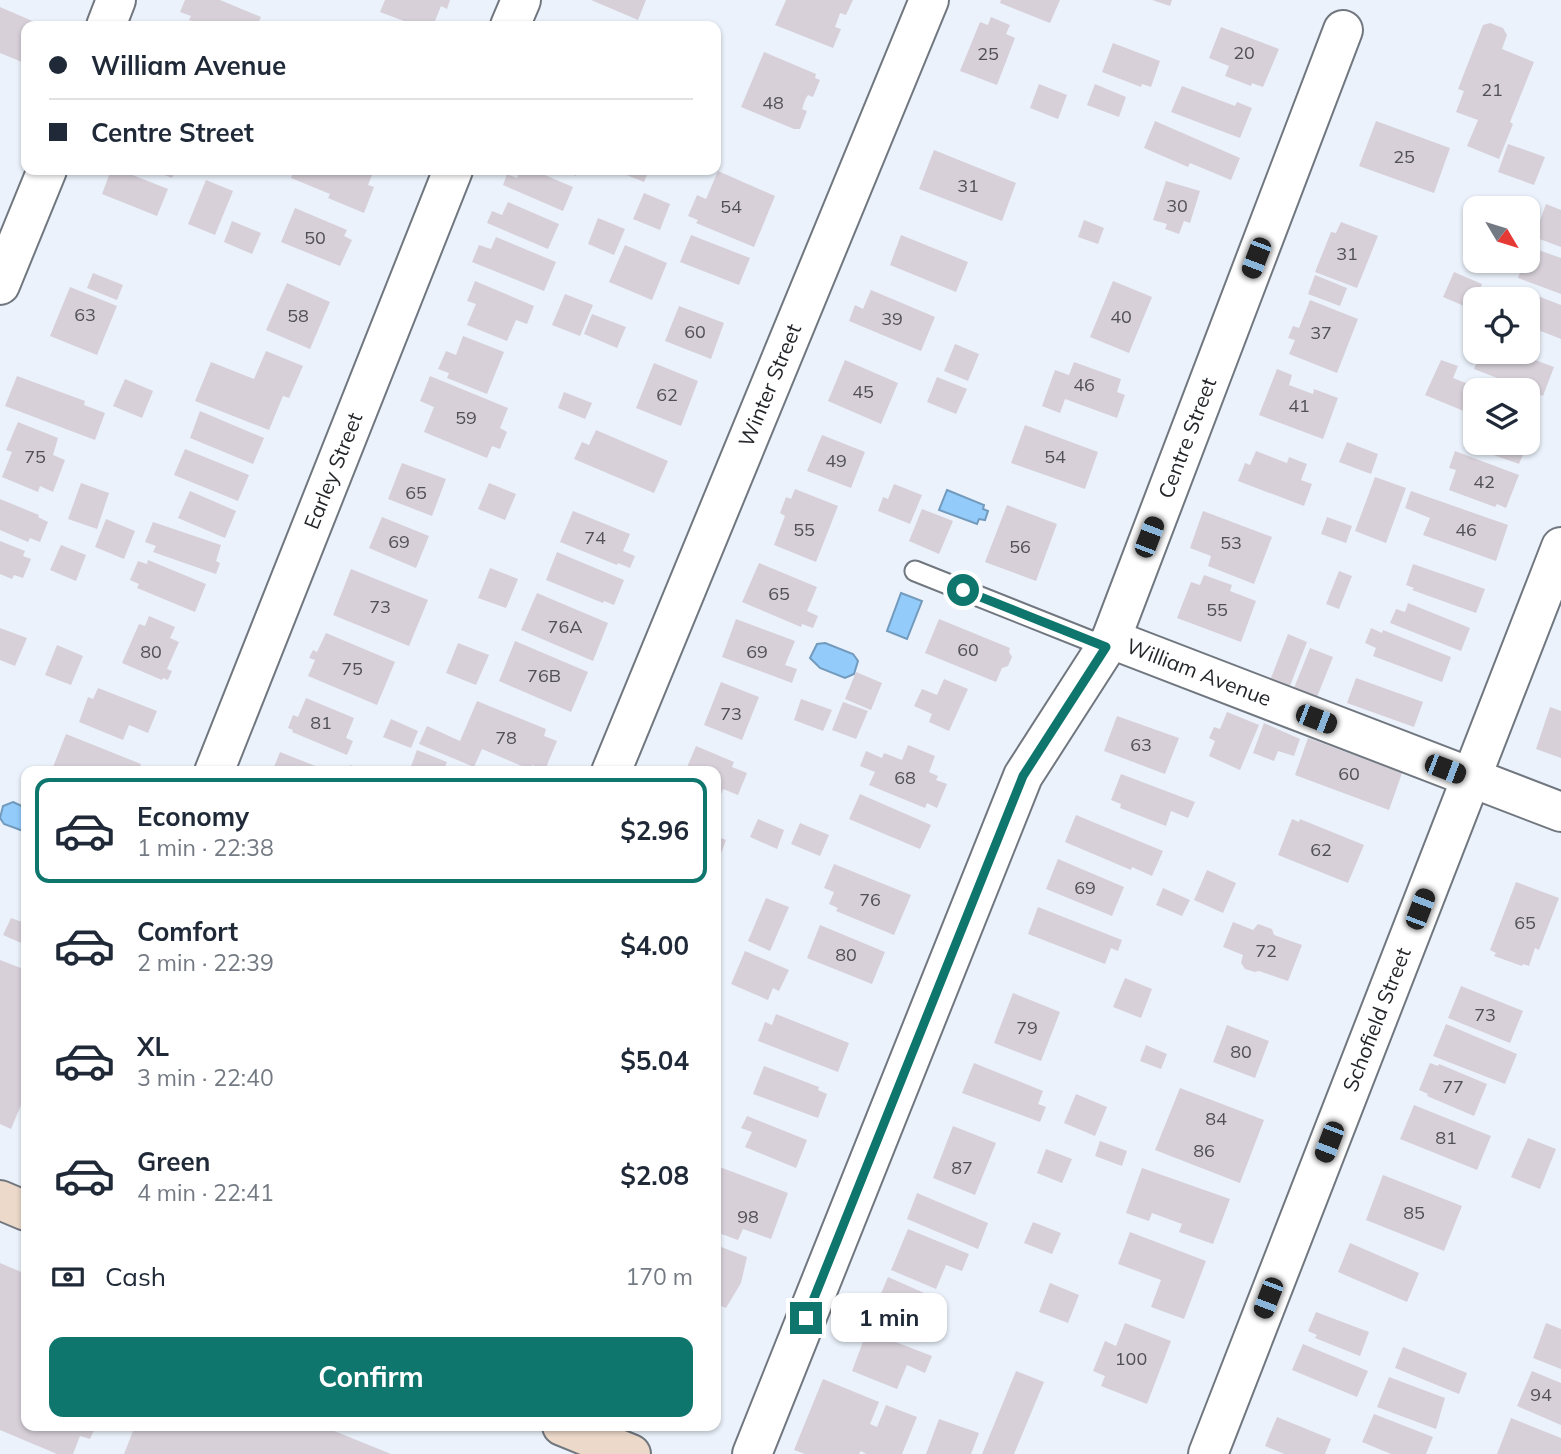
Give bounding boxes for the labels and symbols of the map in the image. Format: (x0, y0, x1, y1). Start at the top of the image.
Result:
house number: 20 (1233, 41, 1255, 64)
house number: 25 (977, 42, 999, 65)
house number: 21 (1481, 78, 1503, 101)
house number: 48 (762, 91, 784, 114)
house number: 25 (1393, 145, 1415, 168)
house number: 31 (957, 174, 979, 197)
house number: 30 (1166, 194, 1188, 217)
house number: 54 (720, 195, 742, 218)
north arrow (1463, 196, 1540, 273)
house number: 50 (304, 226, 326, 249)
car (1239, 235, 1274, 281)
house number: 31 (1336, 242, 1358, 265)
house number: 63 (74, 303, 96, 326)
house number: 58 (287, 304, 309, 327)
house number: 40 (1110, 305, 1132, 328)
house number: 39 (881, 307, 903, 330)
house number: 60 (684, 320, 706, 343)
street label: Winter Street (732, 320, 806, 450)
house number: 37 (1310, 321, 1332, 344)
house number: 46 (1073, 373, 1095, 396)
street label: Centre Street (1152, 374, 1221, 502)
house number: 45 (852, 380, 874, 403)
house number: 62 (656, 383, 678, 406)
house number: 41 (1288, 394, 1310, 417)
house number: 59 (455, 406, 477, 429)
street label: Earley Street (298, 408, 367, 533)
house number: 75 (24, 445, 46, 468)
house number: 54 (1044, 445, 1066, 468)
house number: 49 (825, 449, 847, 472)
house number: 42 (1473, 470, 1495, 493)
house number: 65 (405, 481, 427, 504)
car (1132, 514, 1167, 560)
house number: 55 (793, 518, 815, 541)
house number: 46 (1455, 518, 1477, 541)
house number: 74 (584, 526, 606, 549)
house number: 69 (388, 530, 410, 553)
house number: 53 (1220, 531, 1242, 554)
house number: 56 (1009, 535, 1031, 558)
route start (947, 574, 979, 606)
house number: 65 (768, 582, 790, 605)
house number: 73 (369, 595, 391, 618)
house number: 55 (1206, 598, 1228, 621)
house number: 76A (548, 615, 582, 638)
street label: William Avenue (1123, 632, 1275, 711)
house number: 60 (957, 638, 979, 661)
house number: 80 (140, 640, 162, 663)
house number: 69 (746, 640, 768, 663)
house number: 75 (341, 657, 363, 680)
house number: 76B (527, 664, 561, 687)
house number: 73 (720, 702, 742, 725)
car (1293, 702, 1340, 736)
house number: 81 (310, 711, 332, 734)
house number: 78 (495, 726, 517, 749)
house number: 63 (1130, 733, 1152, 756)
car (1422, 752, 1469, 786)
house number: 60 (1338, 762, 1360, 785)
house number: 68 (894, 766, 916, 789)
house number: 62 (1310, 838, 1332, 861)
house number: 69 (1074, 876, 1096, 899)
car (1403, 886, 1438, 932)
house number: 76 (859, 888, 881, 911)
house number: 65 (1514, 911, 1536, 934)
house number: 72 (1255, 939, 1277, 962)
house number: 80 (835, 943, 857, 966)
street label: Schofield Street (1336, 944, 1416, 1095)
house number: 73 (1474, 1003, 1496, 1026)
house number: 79 (1016, 1016, 1038, 1039)
house number: 80 (1230, 1040, 1252, 1063)
house number: 77 (1442, 1075, 1464, 1098)
house number: 84 (1205, 1107, 1227, 1130)
car (1312, 1119, 1347, 1165)
house number: 81 (1435, 1126, 1457, 1149)
house number: 86 (1193, 1139, 1215, 1162)
house number: 87 (951, 1156, 973, 1179)
house number: 85 (1403, 1201, 1425, 1224)
house number: 98 (737, 1205, 759, 1228)
car (1251, 1275, 1286, 1321)
callout: 1 min (830, 1294, 946, 1342)
route end (790, 1302, 822, 1334)
house number: 100 (1115, 1347, 1147, 1370)
house number: 94 (1530, 1383, 1552, 1406)

